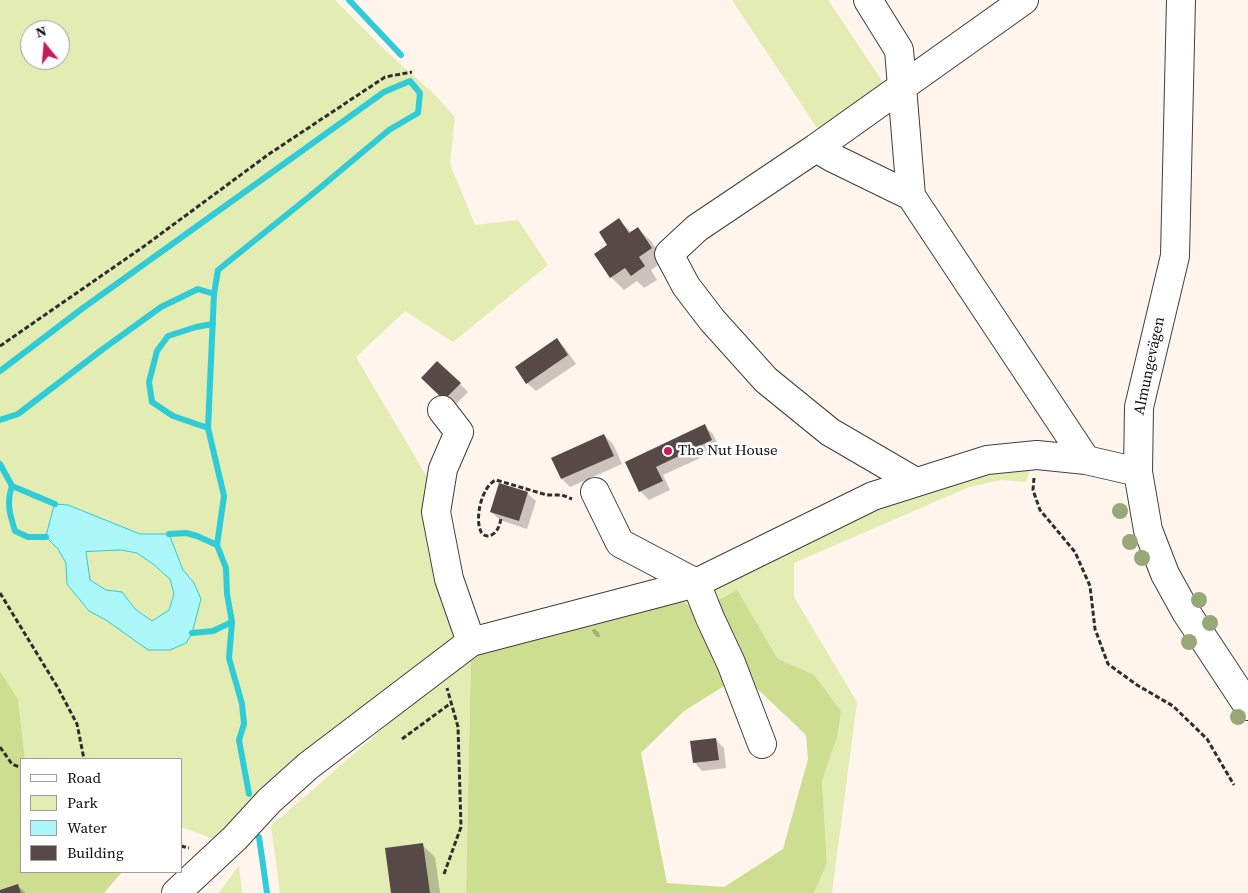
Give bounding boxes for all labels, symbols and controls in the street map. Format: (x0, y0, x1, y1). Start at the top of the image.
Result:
north arrow (20, 20, 70, 70)
text: N (33, 21, 49, 43)
street label: Almungevägen (1131, 315, 1169, 417)
place label: The Nut House (678, 442, 778, 460)
marker: The Nut House (662, 445, 674, 457)
legend (20, 758, 182, 873)
text: Road (67, 767, 101, 788)
text: Park (67, 792, 98, 813)
text: Water (67, 817, 107, 838)
text: Building (67, 842, 124, 863)

